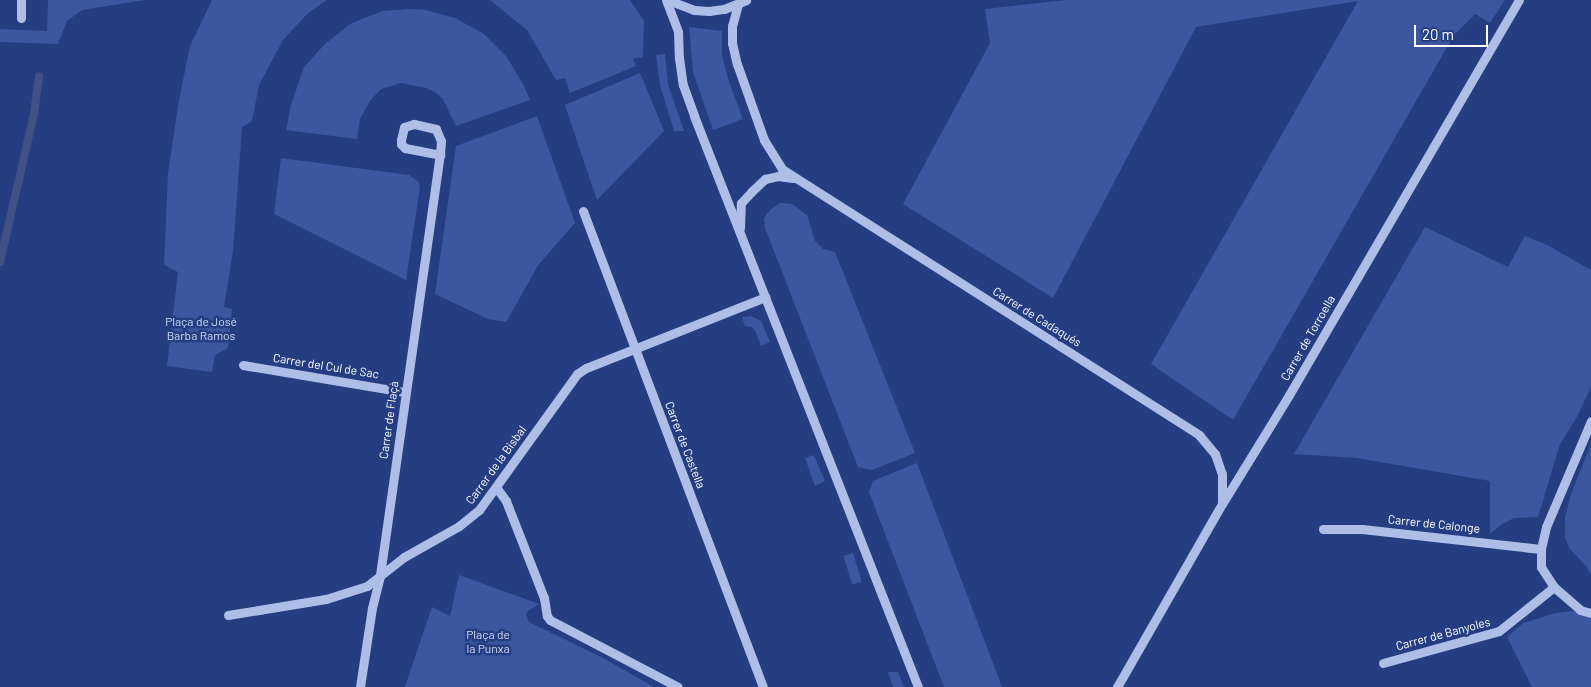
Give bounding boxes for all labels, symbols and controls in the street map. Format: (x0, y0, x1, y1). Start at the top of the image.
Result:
scale bar (1416, 15, 1490, 47)
text: 20 m (1422, 25, 1454, 43)
street label: Carrer de Cadaqués (990, 284, 1084, 350)
street label: Carrer de Torroella (1278, 293, 1338, 383)
park label: Plaça de José Barba Ramos (165, 315, 237, 343)
street label: Carrer del Cul de Sac (272, 351, 380, 381)
street label: Carrer de Flaçà (376, 380, 402, 460)
street label: Carrer de Castella (662, 400, 708, 490)
street label: Carrer de la Bisbal (463, 423, 529, 507)
street label: Carrer de Calonge (1387, 512, 1481, 536)
street label: Carrer de Banyoles (1394, 614, 1492, 654)
park label: Plaça de la Punxa (466, 628, 510, 656)

